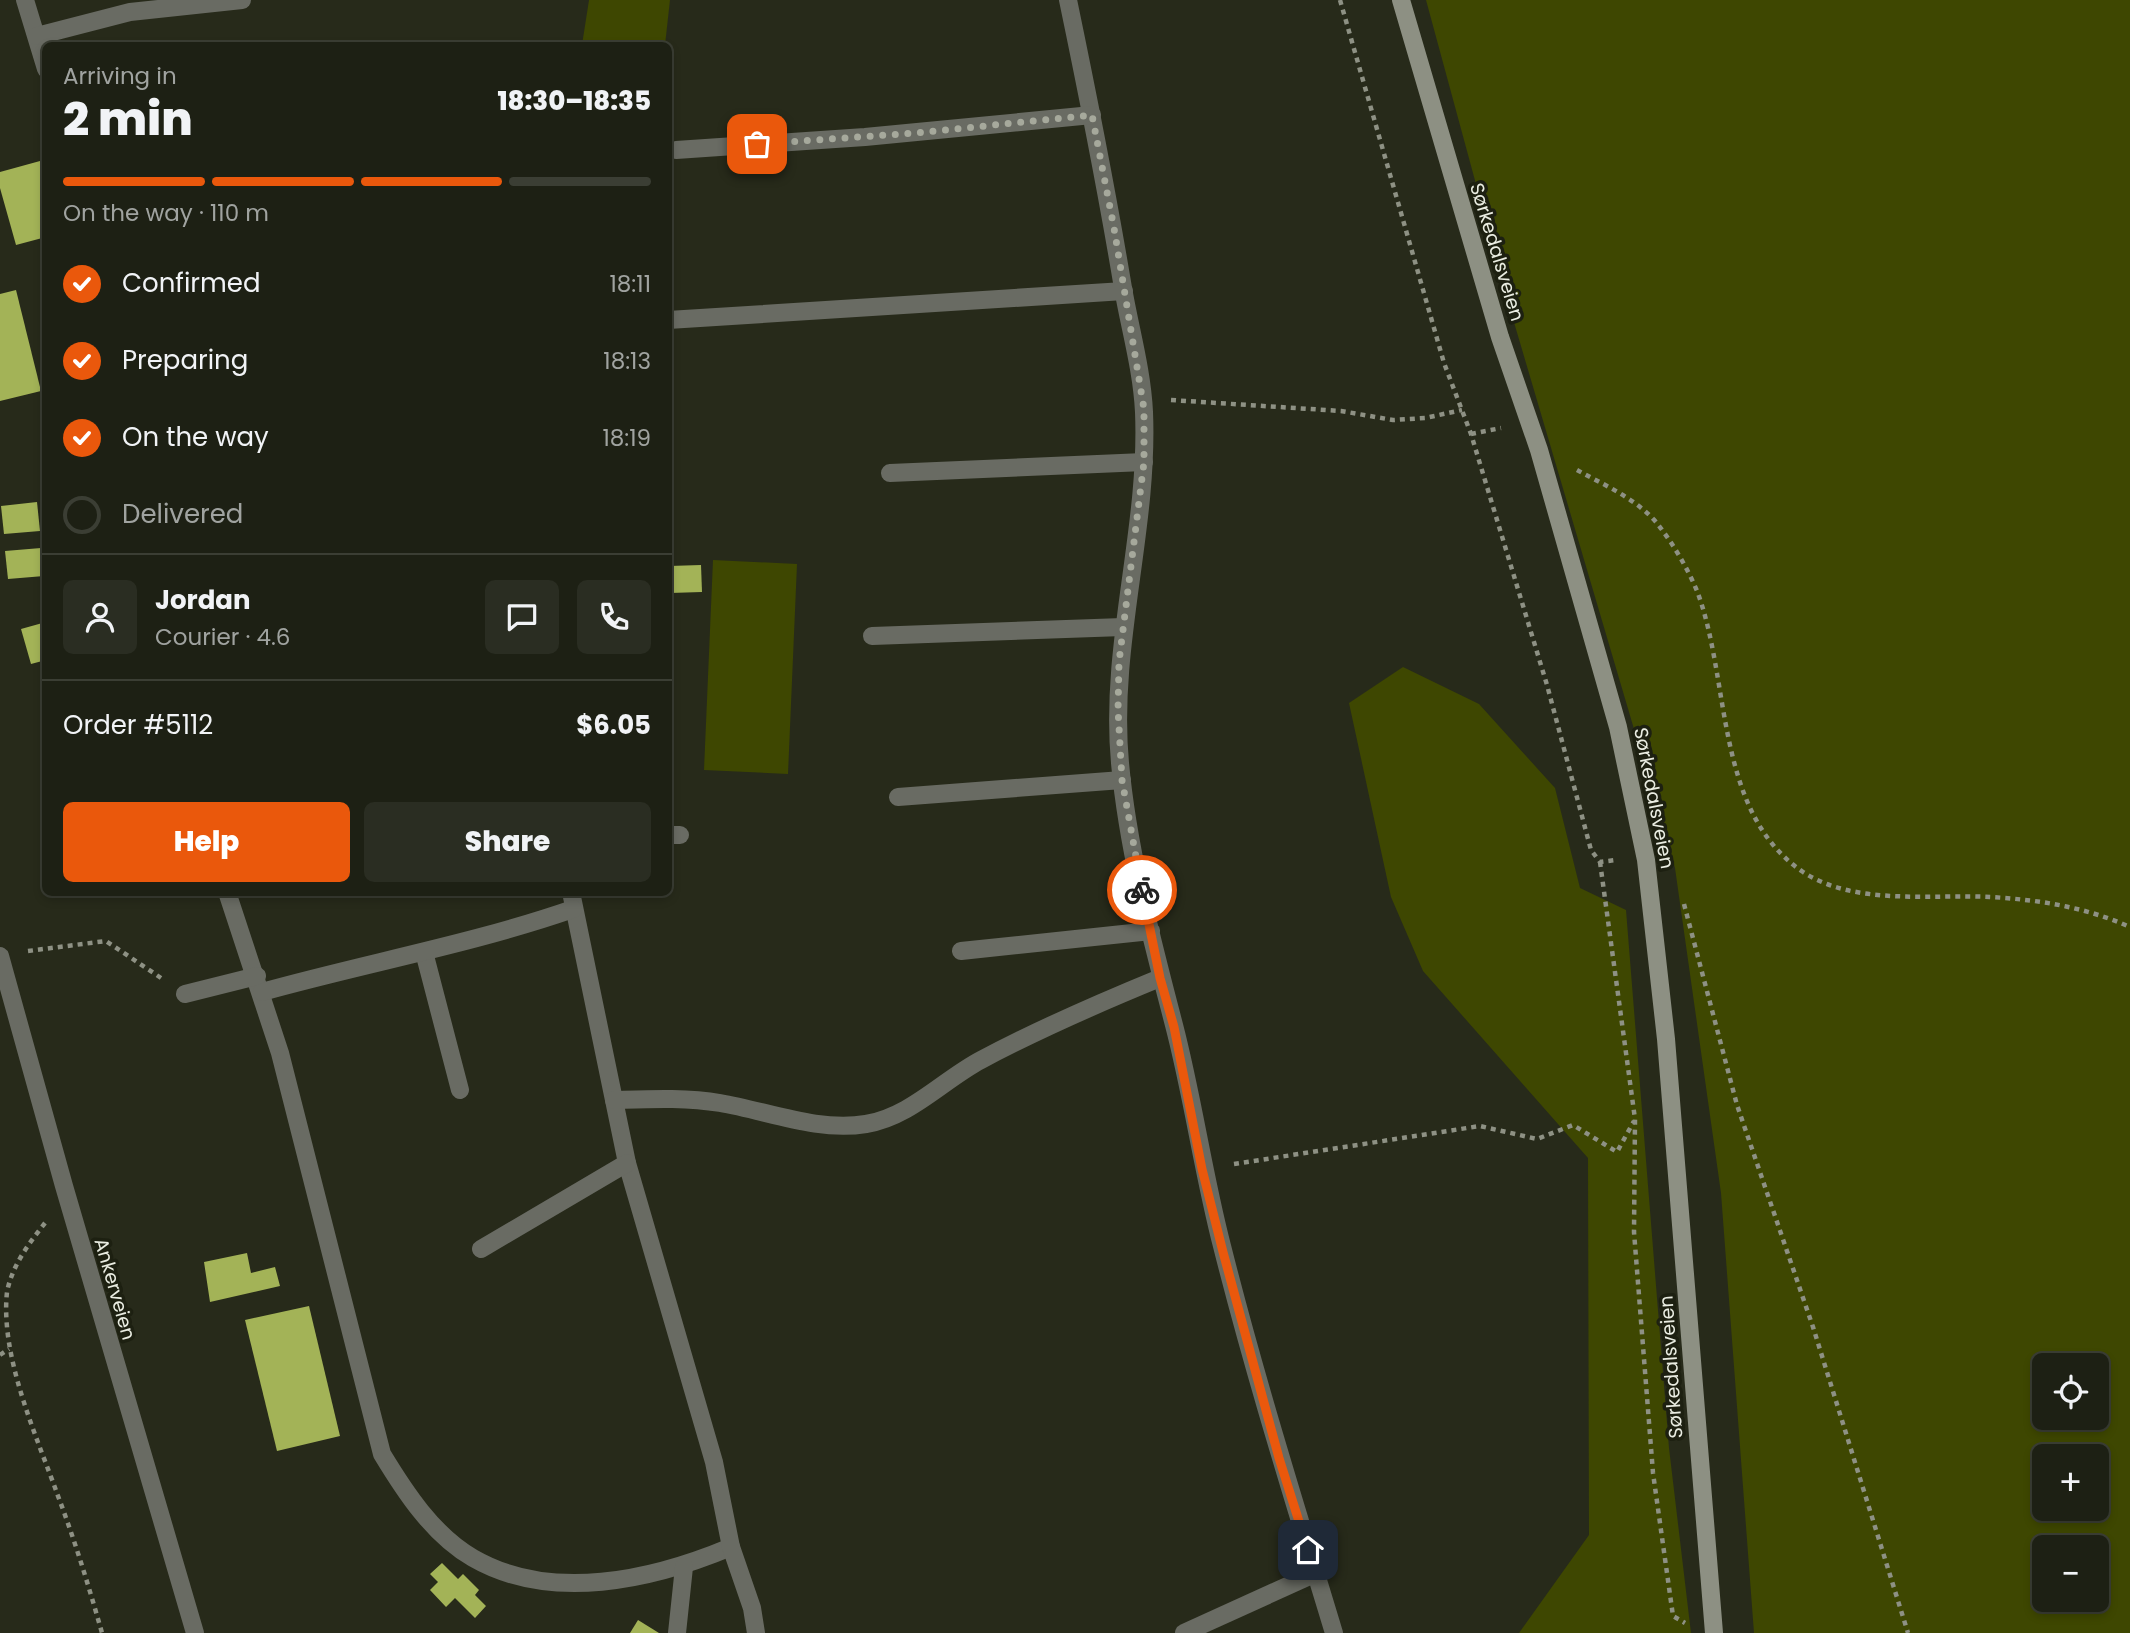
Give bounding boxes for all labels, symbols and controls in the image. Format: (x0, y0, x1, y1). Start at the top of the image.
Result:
text: Arriving in (63, 60, 177, 92)
text: 18:30–18:35 (497, 83, 651, 119)
text: 2 min (63, 87, 193, 151)
pin (727, 114, 787, 174)
icon: bag (738, 125, 776, 163)
street label: Sørkedalsveien (1463, 180, 1531, 324)
text: On the way · 110 m (63, 197, 269, 229)
icon: check (63, 265, 101, 303)
text: Confirmed (122, 265, 260, 301)
text: 18:11 (610, 268, 651, 300)
icon: check (63, 342, 101, 380)
text: Preparing (122, 342, 248, 378)
text: 18:13 (603, 345, 651, 377)
icon: check (63, 419, 101, 457)
text: On the way (122, 419, 269, 455)
text: 18:19 (602, 422, 651, 454)
text: Delivered (122, 496, 243, 532)
button: person (63, 580, 137, 654)
button: chat (485, 580, 559, 654)
button: phone (577, 580, 651, 654)
text: Jordan (155, 582, 251, 618)
text: Courier · 4.6 (155, 621, 290, 653)
text: Order #5112 (63, 707, 213, 743)
text: $6.05 (576, 707, 651, 743)
street label: Sørkedalsveien (1627, 725, 1681, 871)
button: Help (63, 802, 350, 882)
button: Share (364, 802, 651, 882)
courier (1107, 855, 1177, 925)
icon: bike (1123, 871, 1161, 909)
street label: Ankerveien (88, 1235, 142, 1343)
street label: Sørkedalsveien (1653, 1295, 1689, 1439)
map controls (2032, 1353, 2109, 1612)
button: locate (2032, 1353, 2109, 1430)
button: + (2032, 1444, 2109, 1521)
pin (1278, 1520, 1338, 1580)
icon: home (1289, 1531, 1327, 1569)
button: − (2032, 1535, 2109, 1612)

